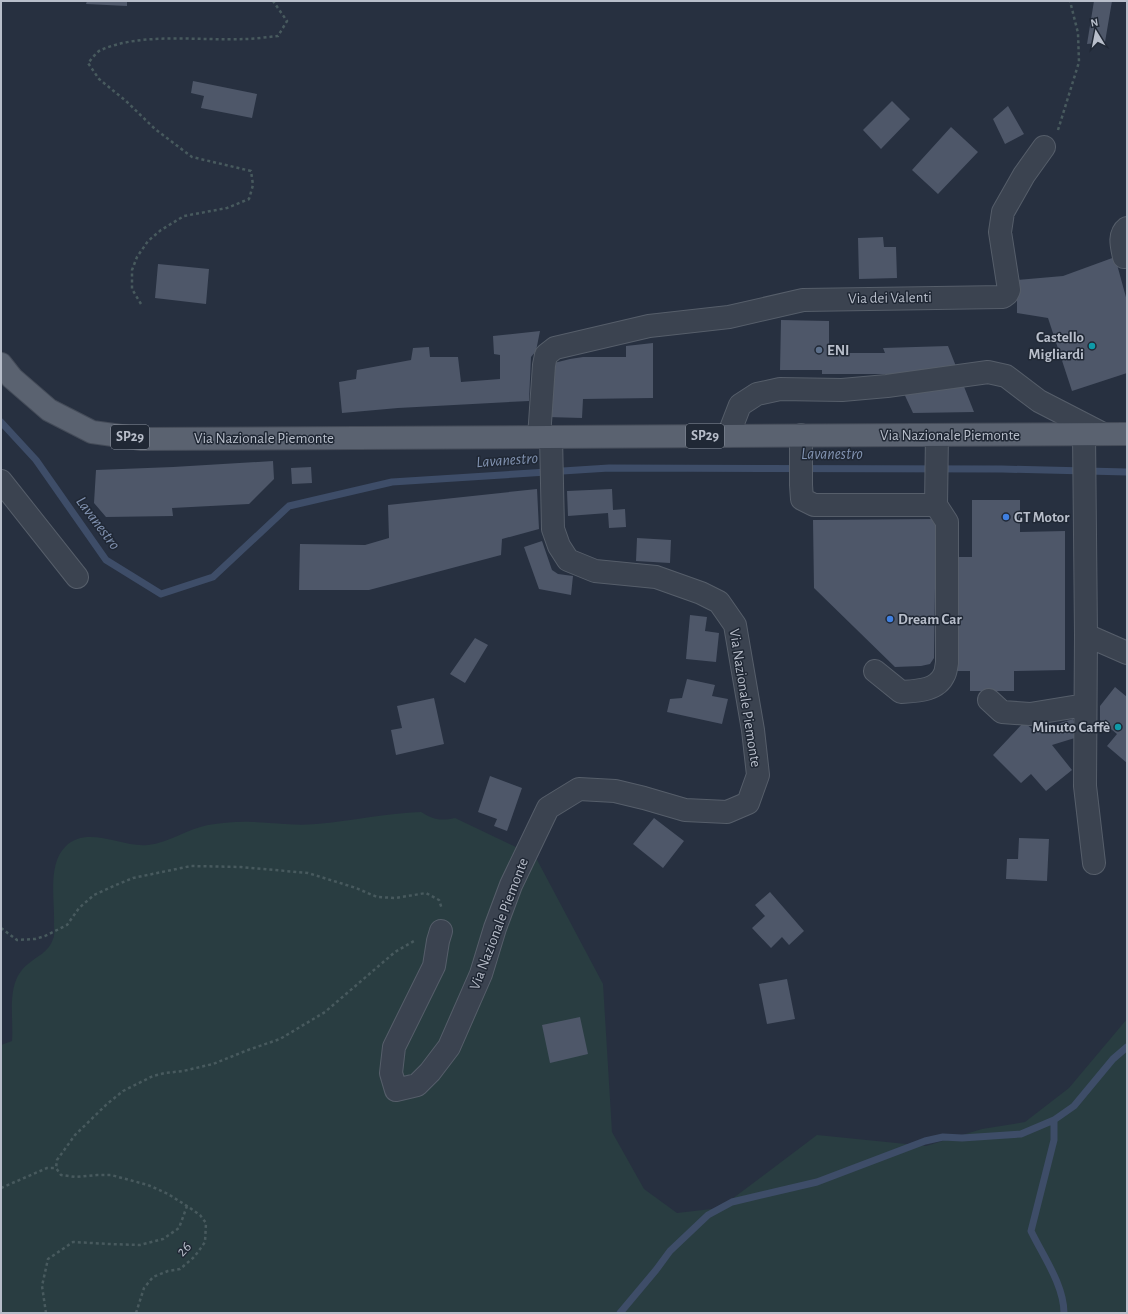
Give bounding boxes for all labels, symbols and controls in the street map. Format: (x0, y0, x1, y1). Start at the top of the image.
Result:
north arrow (1076, 12, 1116, 52)
text: N (1090, 17, 1099, 29)
street label: Via dei Valenti (848, 290, 932, 306)
place label: Castello Migliardi (1029, 330, 1084, 362)
marker: Castello Migliardi (1087, 341, 1097, 351)
place label: ENI (827, 343, 850, 358)
marker: ENI (814, 345, 824, 355)
road number: SP29 (686, 424, 724, 448)
road number: SP29 (111, 425, 149, 449)
street label: Via Nazionale Piemonte (880, 428, 1020, 443)
street label: Via Nazionale Piemonte (194, 431, 334, 446)
water label: Lavanestro (801, 446, 863, 462)
water label: Lavanestro (476, 450, 539, 470)
water label: Lavanestro (73, 493, 123, 553)
place label: GT Motor (1014, 510, 1070, 525)
marker: GT Motor (1001, 512, 1011, 522)
place label: Dream Car (898, 612, 962, 627)
marker: Dream Car (885, 614, 895, 624)
street label: Via Nazionale Piemonte (727, 628, 763, 768)
place label: Minuto Caffè (1032, 720, 1110, 735)
marker: Minuto Caffè (1113, 722, 1123, 732)
street label: Via Nazionale Piemonte (467, 856, 531, 992)
street label: 26 (174, 1239, 194, 1259)

